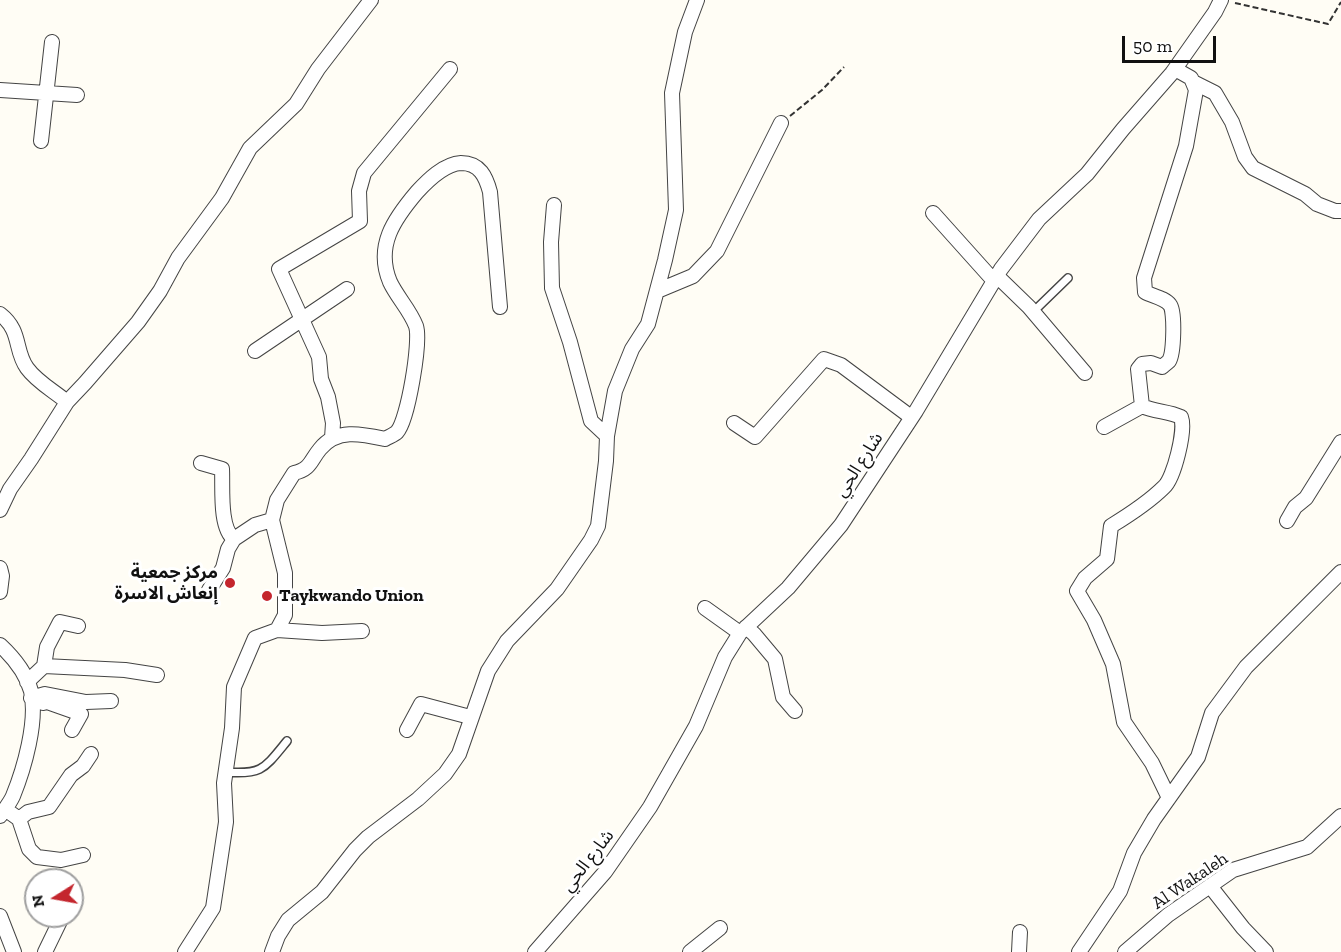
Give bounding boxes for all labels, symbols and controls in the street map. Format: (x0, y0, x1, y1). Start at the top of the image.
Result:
scale bar (1125, 24, 1220, 62)
text: 50 m (1133, 35, 1172, 57)
street label: شارع الحي (830, 429, 888, 501)
place label: مركز جمعية إنعاش الاسرة (114, 562, 218, 604)
marker: مركز جمعية إنعاش الاسرة (223, 576, 237, 590)
place label: Taykwando Union (279, 585, 424, 607)
marker: Taykwando Union (260, 589, 274, 603)
street label: شارع الحي (557, 826, 619, 896)
street label: Al Wakaleh (1148, 848, 1232, 914)
north arrow (24, 868, 84, 928)
text: N (27, 893, 48, 909)

